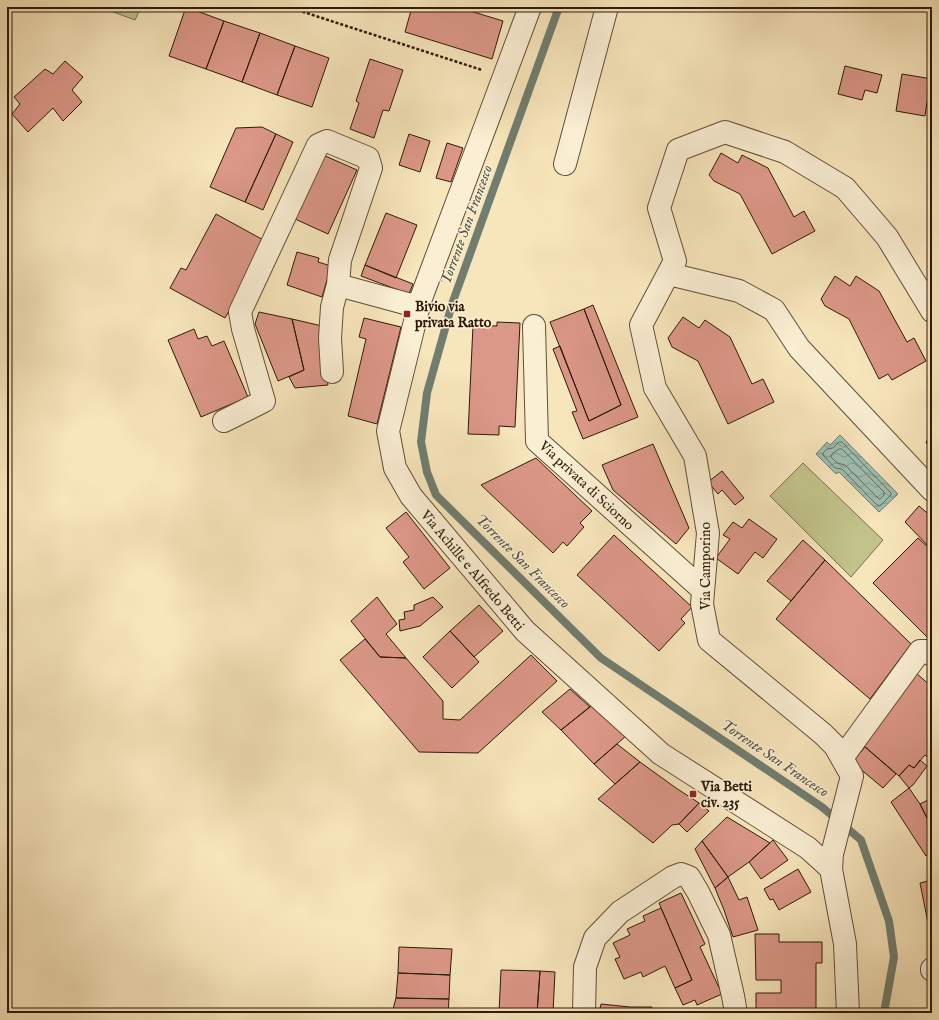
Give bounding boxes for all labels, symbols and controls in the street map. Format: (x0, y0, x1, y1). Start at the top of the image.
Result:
water label: Torrente San Francesco (436, 163, 497, 288)
place label: Bivio via privata Ratto (414, 298, 492, 332)
marker: Bivio via privata Ratto (402, 309, 412, 319)
street label: Via privata di Sciorno (534, 436, 638, 535)
street label: Via Achille e Alfredo Betti (416, 506, 528, 635)
water label: Torrente San Francesco (471, 510, 574, 613)
street label: Via Camporino (697, 522, 715, 611)
water label: Torrente San Francesco (717, 715, 832, 802)
place label: Via Betti civ. 235 (700, 778, 752, 812)
marker: Via Betti civ. 235 (688, 789, 698, 799)

